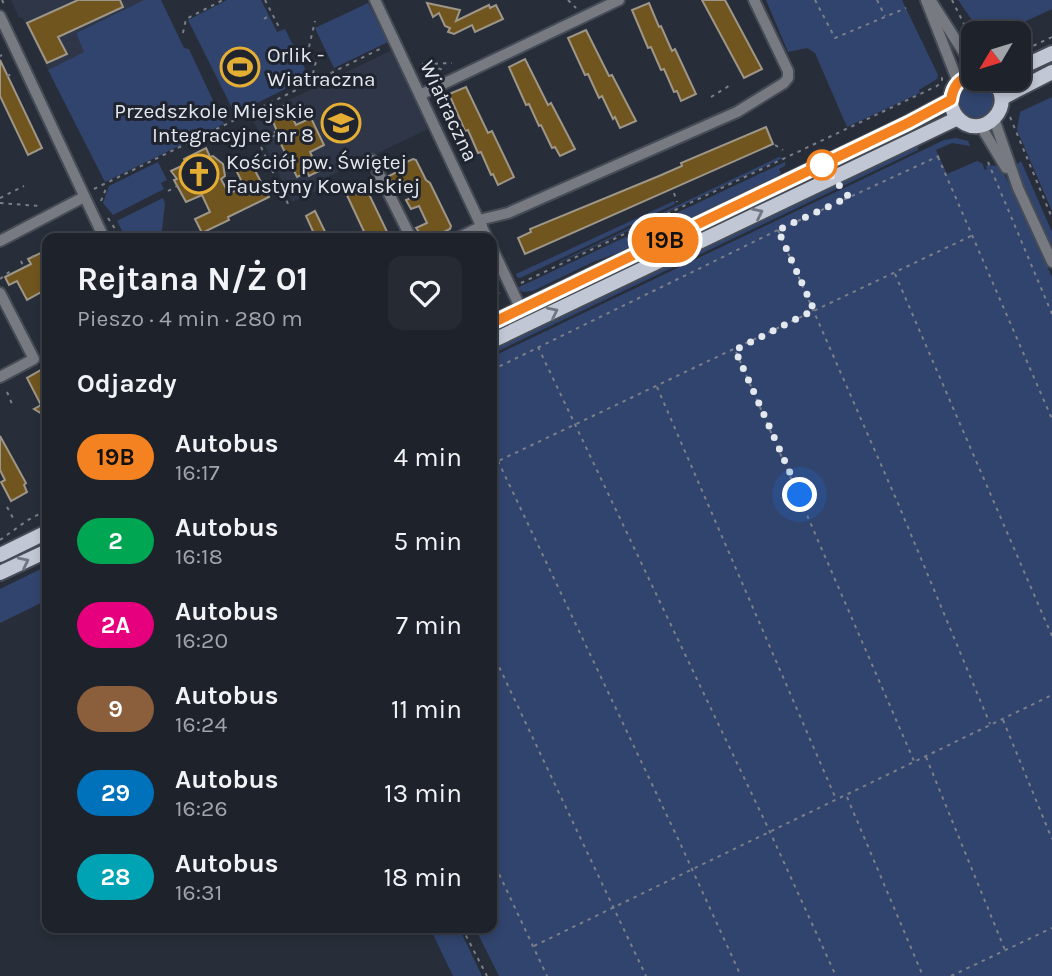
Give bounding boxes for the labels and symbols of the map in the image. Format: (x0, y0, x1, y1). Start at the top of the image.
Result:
north arrow (961, 21, 1031, 91)
place label: Orlik - Wiatraczna (267, 43, 376, 91)
sports icon: Orlik - Wiatraczna (219, 46, 261, 88)
street label: Wiatraczna (415, 57, 483, 165)
place label: Przedszkole Miejskie Integracyjne nr 8 (114, 99, 314, 147)
school or university icon: Przedszkole Miejskie Integracyjne nr 8 (320, 102, 362, 144)
place label: Kościół pw. Świętej Faustyny Kowalskiej (226, 150, 420, 198)
unlabelled marker (807, 150, 837, 180)
church icon: Kościół pw. Świętej Faustyny Kowalskiej (178, 153, 220, 195)
one-way arrow (751, 208, 764, 222)
line badge: 19B (625, 217, 705, 263)
one-way arrow (546, 306, 558, 320)
your location (782, 477, 817, 512)
one-way arrow (17, 556, 29, 570)

